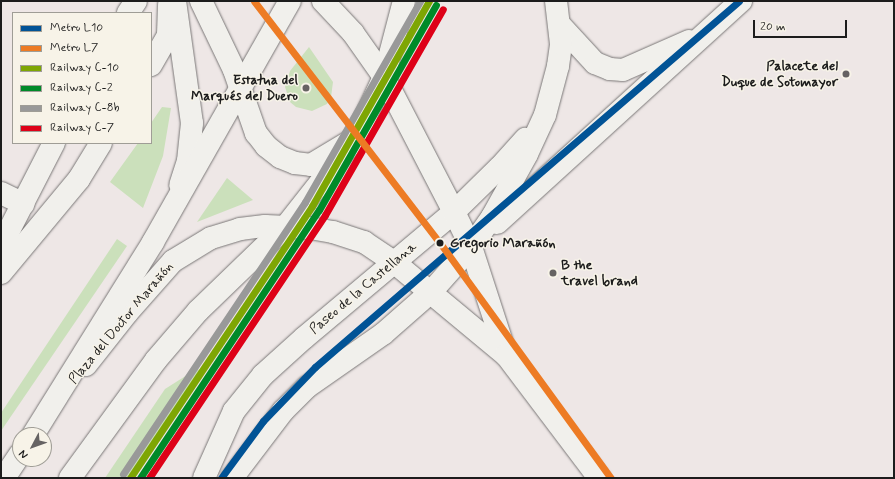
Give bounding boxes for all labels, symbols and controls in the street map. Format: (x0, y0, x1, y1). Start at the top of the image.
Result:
legend (12, 12, 152, 144)
scale bar (755, 12, 849, 38)
text: 20 m (760, 19, 786, 35)
text: Metro L10 (50, 20, 103, 36)
text: Metro L7 (50, 40, 98, 56)
place label: Palacete del Duque de Sotomayor (717, 58, 838, 90)
text: Railway C-10 (50, 60, 119, 76)
marker: Palacete del Duque de Sotomayor (841, 69, 851, 79)
place label: Estatua del Marqués del Duero (190, 72, 298, 104)
text: Railway C-2 (50, 80, 113, 96)
marker: Estatua del Marqués del Duero (301, 83, 311, 93)
text: Railway C-8b (50, 100, 120, 116)
text: Railway C-7 (50, 120, 114, 136)
place label: Gregorio Marañón (450, 235, 554, 251)
marker: Gregorio Marañón (433, 236, 447, 250)
street label: Paseo de la Castellana (306, 238, 420, 338)
place label: B the travel brand (561, 257, 639, 290)
street label: Plaza del Doctor Marañón (66, 260, 176, 386)
marker: B the travel brand (548, 268, 558, 278)
north arrow (12, 427, 52, 467)
text: N (16, 447, 31, 462)

